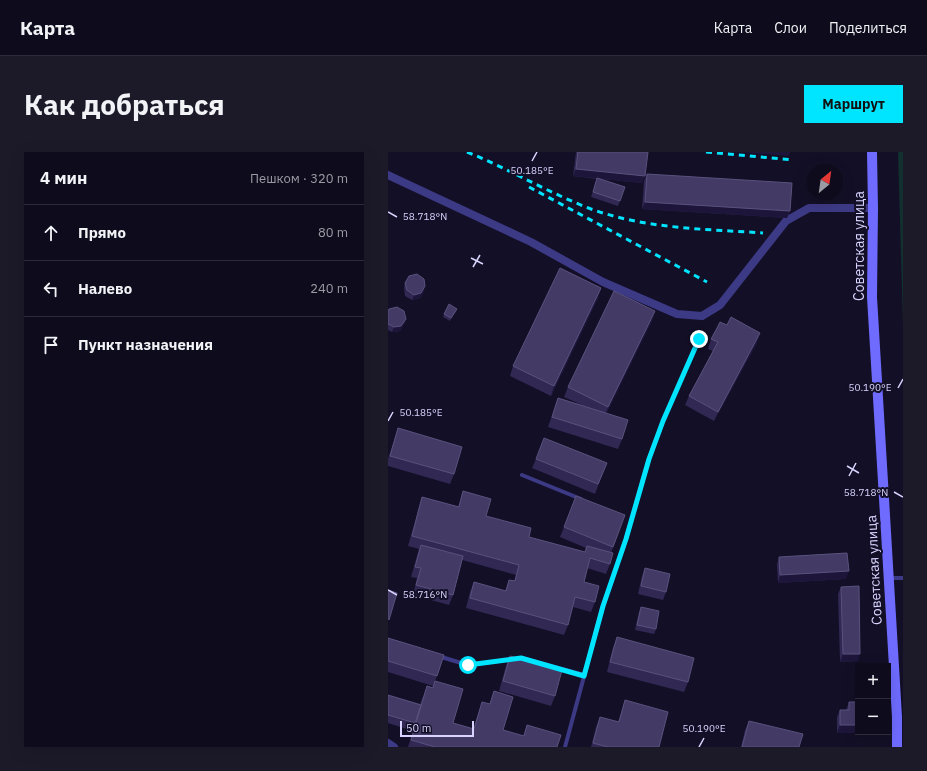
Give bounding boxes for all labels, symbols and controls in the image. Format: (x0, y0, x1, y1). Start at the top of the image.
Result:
text: Карта (20, 16, 75, 40)
text: Карта (714, 19, 752, 37)
text: Слои (774, 19, 807, 37)
text: Поделиться (829, 19, 907, 37)
button: Маршрут (804, 85, 903, 123)
text: Как добраться (24, 86, 225, 123)
text: 50.185°E (510, 164, 554, 177)
north arrow (807, 164, 843, 200)
text: 4 мин (40, 167, 87, 189)
text: Пешком · 320 m (250, 170, 348, 187)
street label: Советская улица (850, 191, 868, 301)
text: 58.718°N (403, 210, 447, 223)
icon: ahead (40, 222, 62, 244)
text: Прямо (78, 223, 126, 242)
text: 80 m (318, 224, 348, 241)
icon: left (40, 278, 62, 300)
text: Налево (78, 279, 132, 298)
text: 240 m (310, 280, 348, 297)
route end (690, 330, 708, 348)
icon: arrive (40, 334, 62, 356)
text: Пункт назначения (78, 335, 213, 354)
text: 50.190°E (848, 381, 892, 394)
text: 50.185°E (399, 406, 443, 419)
text: 58.718°N (844, 486, 888, 499)
street label: Советская улица (862, 514, 886, 625)
text: 58.716°N (403, 588, 447, 601)
route start (459, 656, 477, 674)
map controls (855, 663, 891, 735)
button: + (855, 663, 891, 699)
button: − (855, 699, 891, 735)
scale bar (400, 719, 474, 738)
text: 50 m (406, 721, 431, 735)
text: 50.190°E (682, 722, 726, 735)

